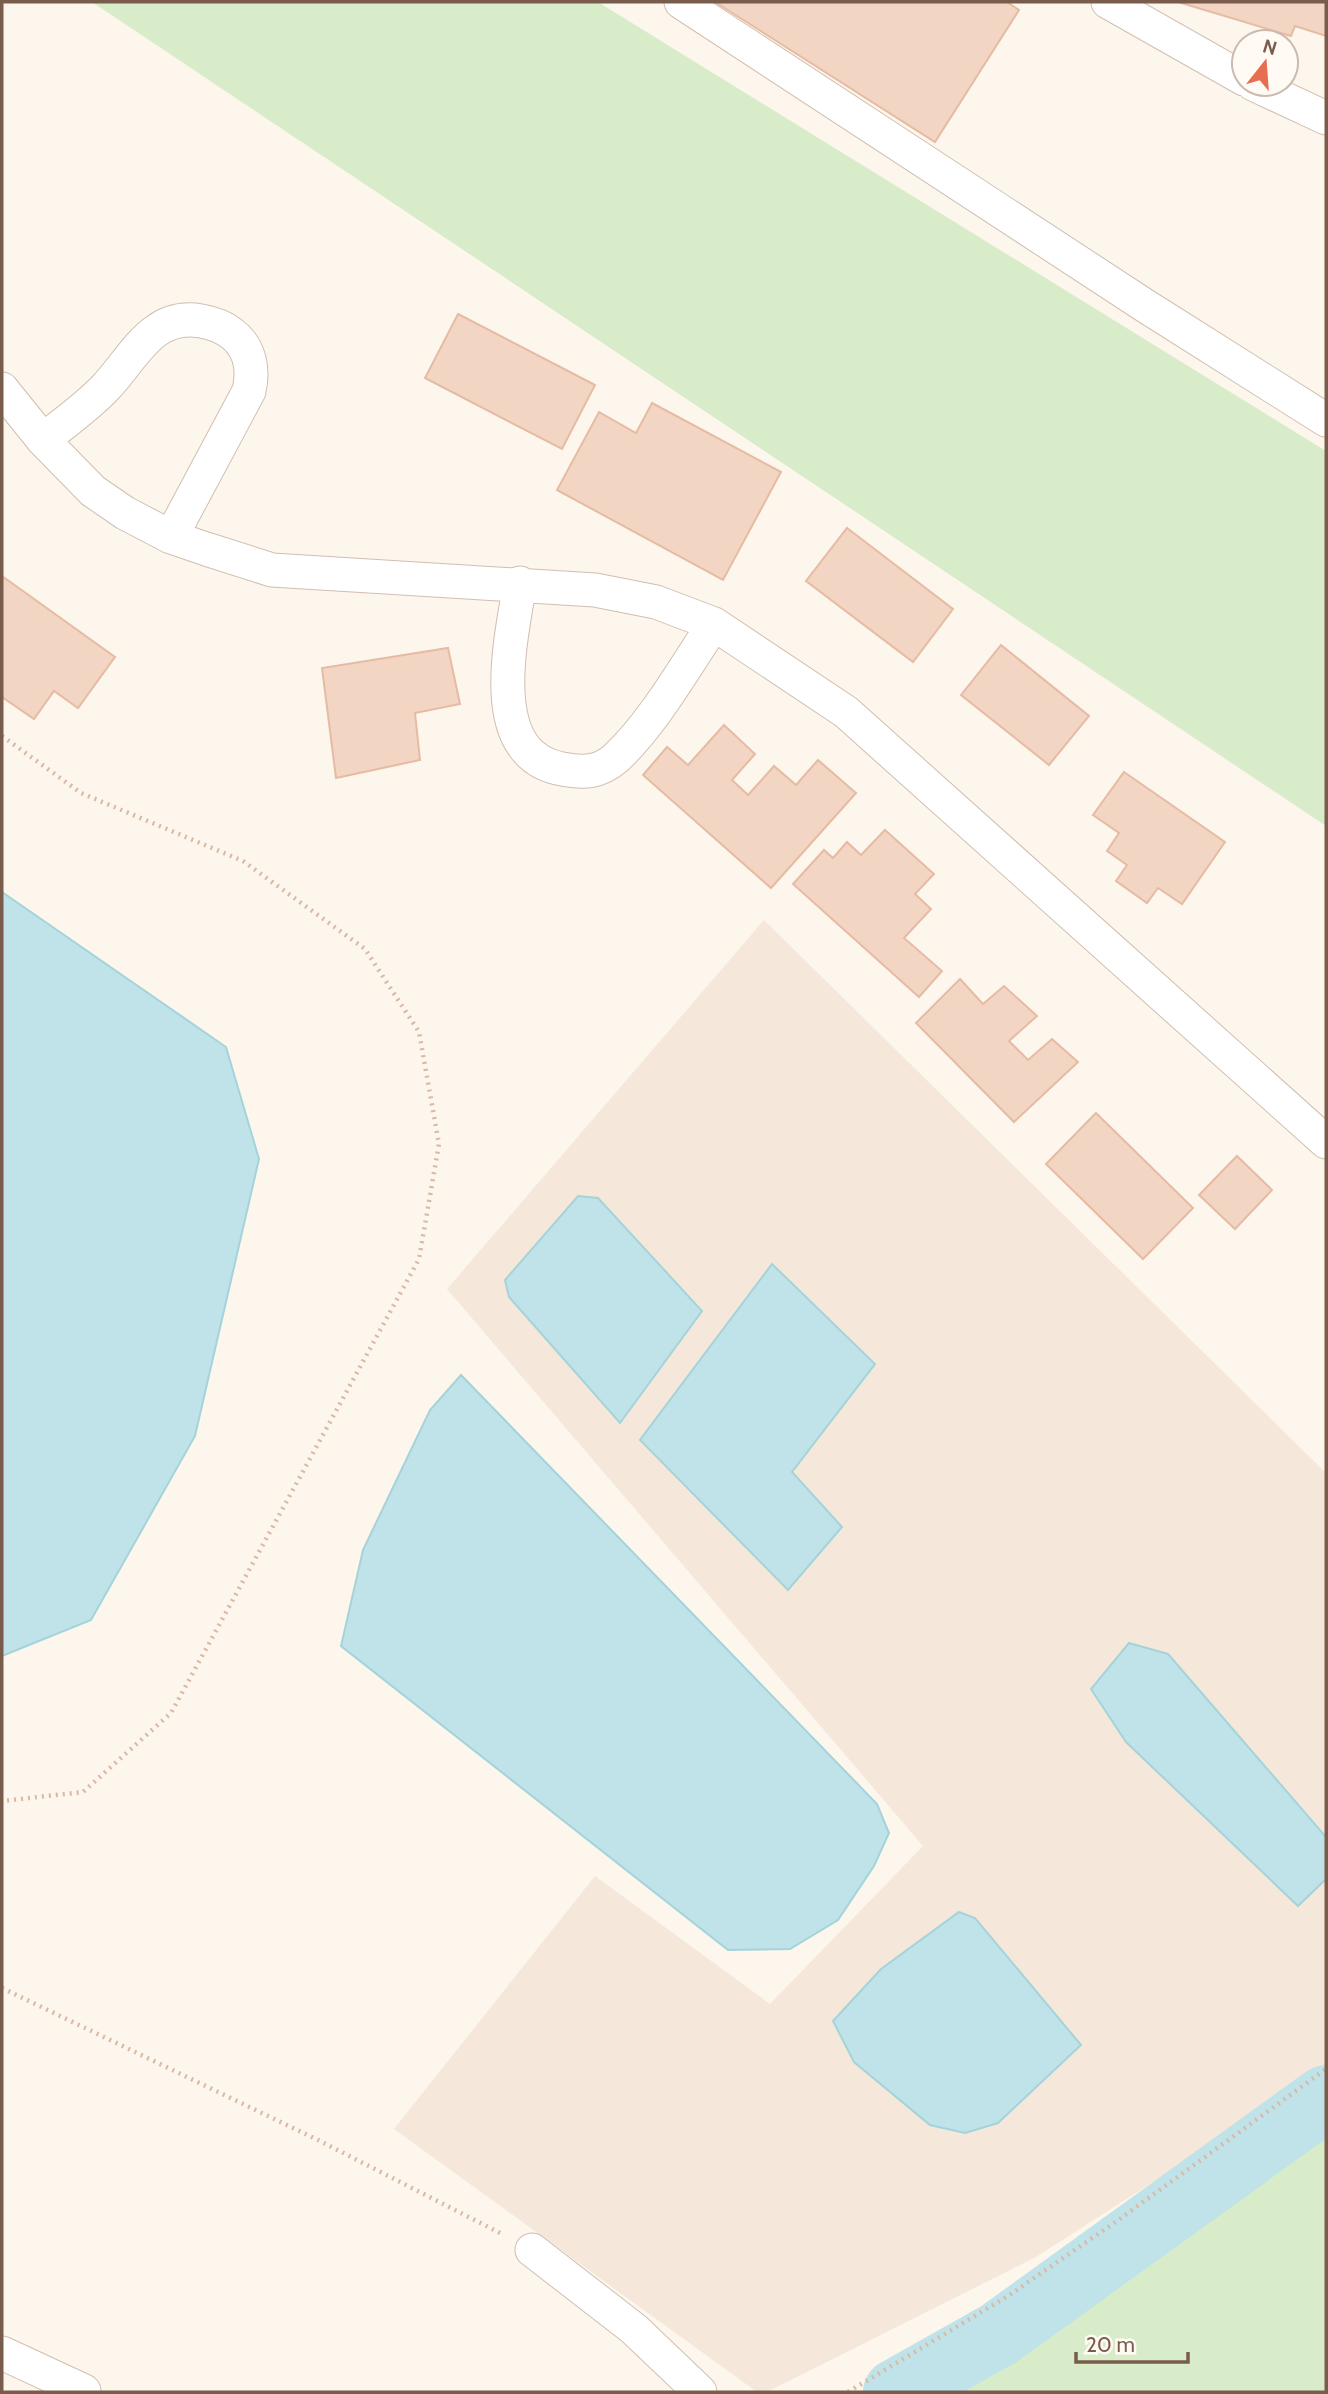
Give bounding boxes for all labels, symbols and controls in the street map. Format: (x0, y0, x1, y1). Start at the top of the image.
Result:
north arrow (1230, 28, 1300, 98)
text: N (1260, 34, 1280, 60)
scale bar (1076, 2320, 1188, 2364)
text: 20 m (1086, 2332, 1135, 2357)

